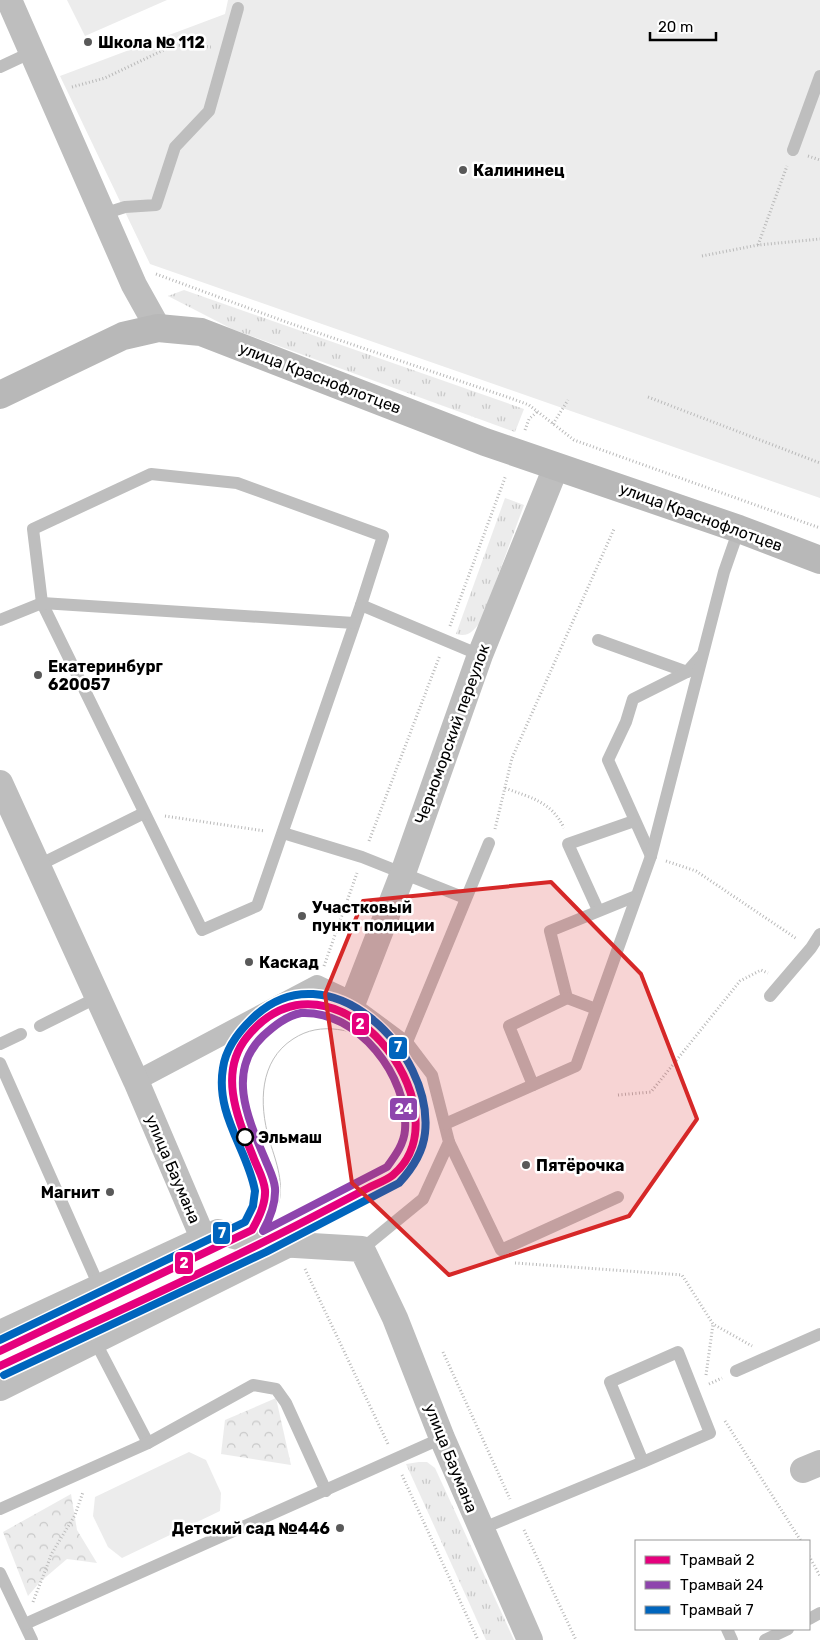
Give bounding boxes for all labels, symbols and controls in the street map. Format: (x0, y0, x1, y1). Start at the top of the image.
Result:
scale bar (650, 10, 716, 42)
text: 20 m (658, 18, 693, 36)
place label: Школа № 112 (98, 33, 205, 52)
marker: Школа № 112 (82, 36, 94, 48)
place label: Калининец (473, 161, 565, 180)
marker: Калининец (457, 164, 469, 176)
street label: улица Краснофлотцев (236, 338, 404, 418)
street label: улица Краснофлотцев (617, 479, 785, 555)
street label: Черноморский переулок (411, 641, 494, 827)
place label: Екатеринбург 620057 (48, 657, 164, 694)
marker: Екатеринбург 620057 (32, 669, 44, 681)
place label: Участковый пункт полиции (312, 898, 435, 935)
marker: Участковый пункт полиции (296, 910, 308, 922)
place label: Каскад (259, 953, 319, 972)
marker: Каскад (243, 956, 255, 968)
line badge: 2 (351, 1012, 370, 1036)
text: 2 (355, 1016, 365, 1033)
line badge: 7 (388, 1036, 408, 1060)
text: 7 (394, 1039, 402, 1056)
line badge: 24 (389, 1097, 418, 1121)
text: 24 (395, 1101, 414, 1118)
street label: улица Баумана (142, 1112, 204, 1226)
marker: Эльмаш (236, 1128, 254, 1146)
place label: Эльмаш (258, 1128, 322, 1147)
place label: Пятёрочка (536, 1156, 625, 1175)
marker: Пятёрочка (520, 1159, 532, 1171)
place label: Магнит (41, 1183, 100, 1202)
marker: Магнит (104, 1186, 116, 1198)
line badge: 7 (212, 1221, 231, 1245)
text: 7 (218, 1225, 226, 1242)
line badge: 2 (174, 1251, 194, 1275)
text: 2 (179, 1255, 189, 1272)
street label: улица Баумана (420, 1401, 482, 1515)
place label: Детский сад №446 (172, 1519, 330, 1538)
marker: Детский сад №446 (334, 1522, 346, 1534)
legend (635, 1540, 810, 1630)
text: Трамвай 2 (680, 1551, 755, 1569)
text: Трамвай 24 (680, 1576, 764, 1594)
text: Трамвай 7 (680, 1601, 754, 1619)

